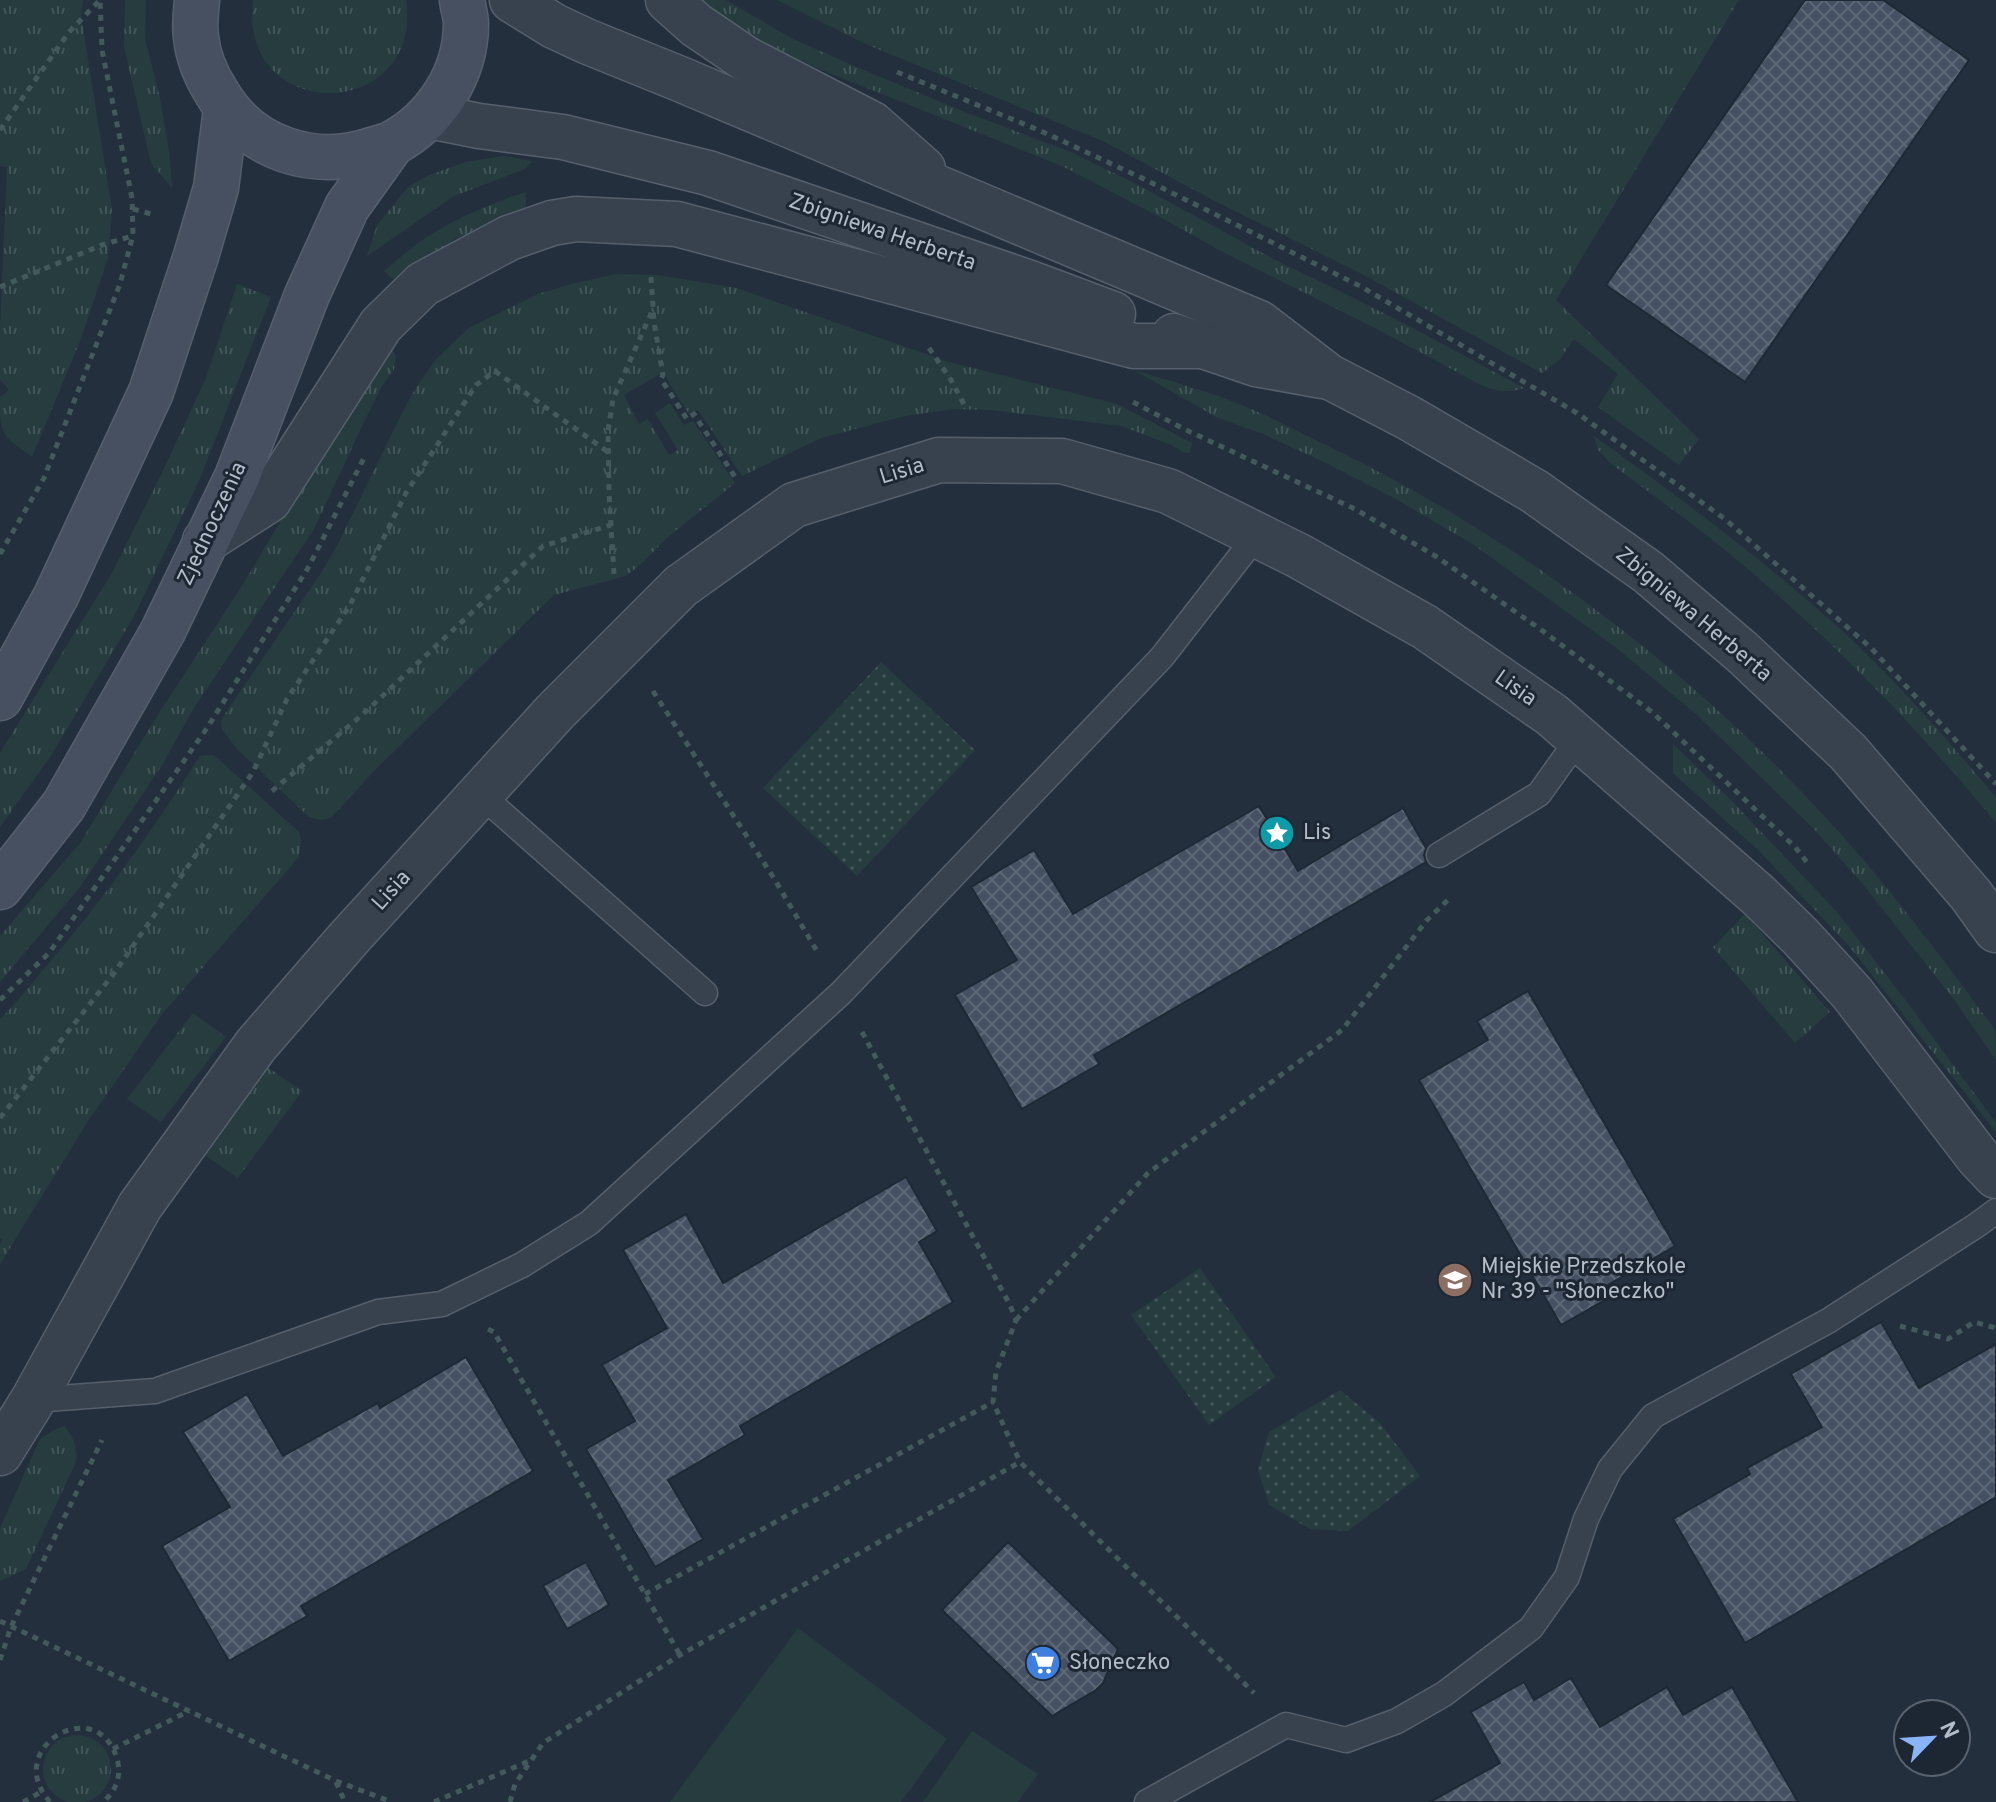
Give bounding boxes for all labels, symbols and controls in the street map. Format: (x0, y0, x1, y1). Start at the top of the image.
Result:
street label: Zbigniewa Herberta (785, 188, 979, 278)
street label: Lisia (876, 452, 928, 492)
street label: Zjednoczenia (173, 458, 253, 590)
street label: Zbigniewa Herberta (1609, 542, 1777, 688)
street label: Lisia (1489, 665, 1541, 713)
place icon: Lis (1258, 814, 1296, 852)
place label: Lis (1303, 820, 1331, 847)
street label: Lisia (367, 865, 417, 917)
place label: Miejskie Przedszkole Nr 39 - "Słoneczko" (1481, 1254, 1686, 1306)
school or university icon: Miejskie Przedszkole Nr 39 - "Słoneczko" (1436, 1261, 1474, 1299)
supermarket icon: Słoneczko (1024, 1644, 1062, 1682)
place label: Słoneczko (1069, 1650, 1170, 1677)
north arrow (1892, 1698, 1972, 1778)
text: N (1932, 1718, 1963, 1743)

